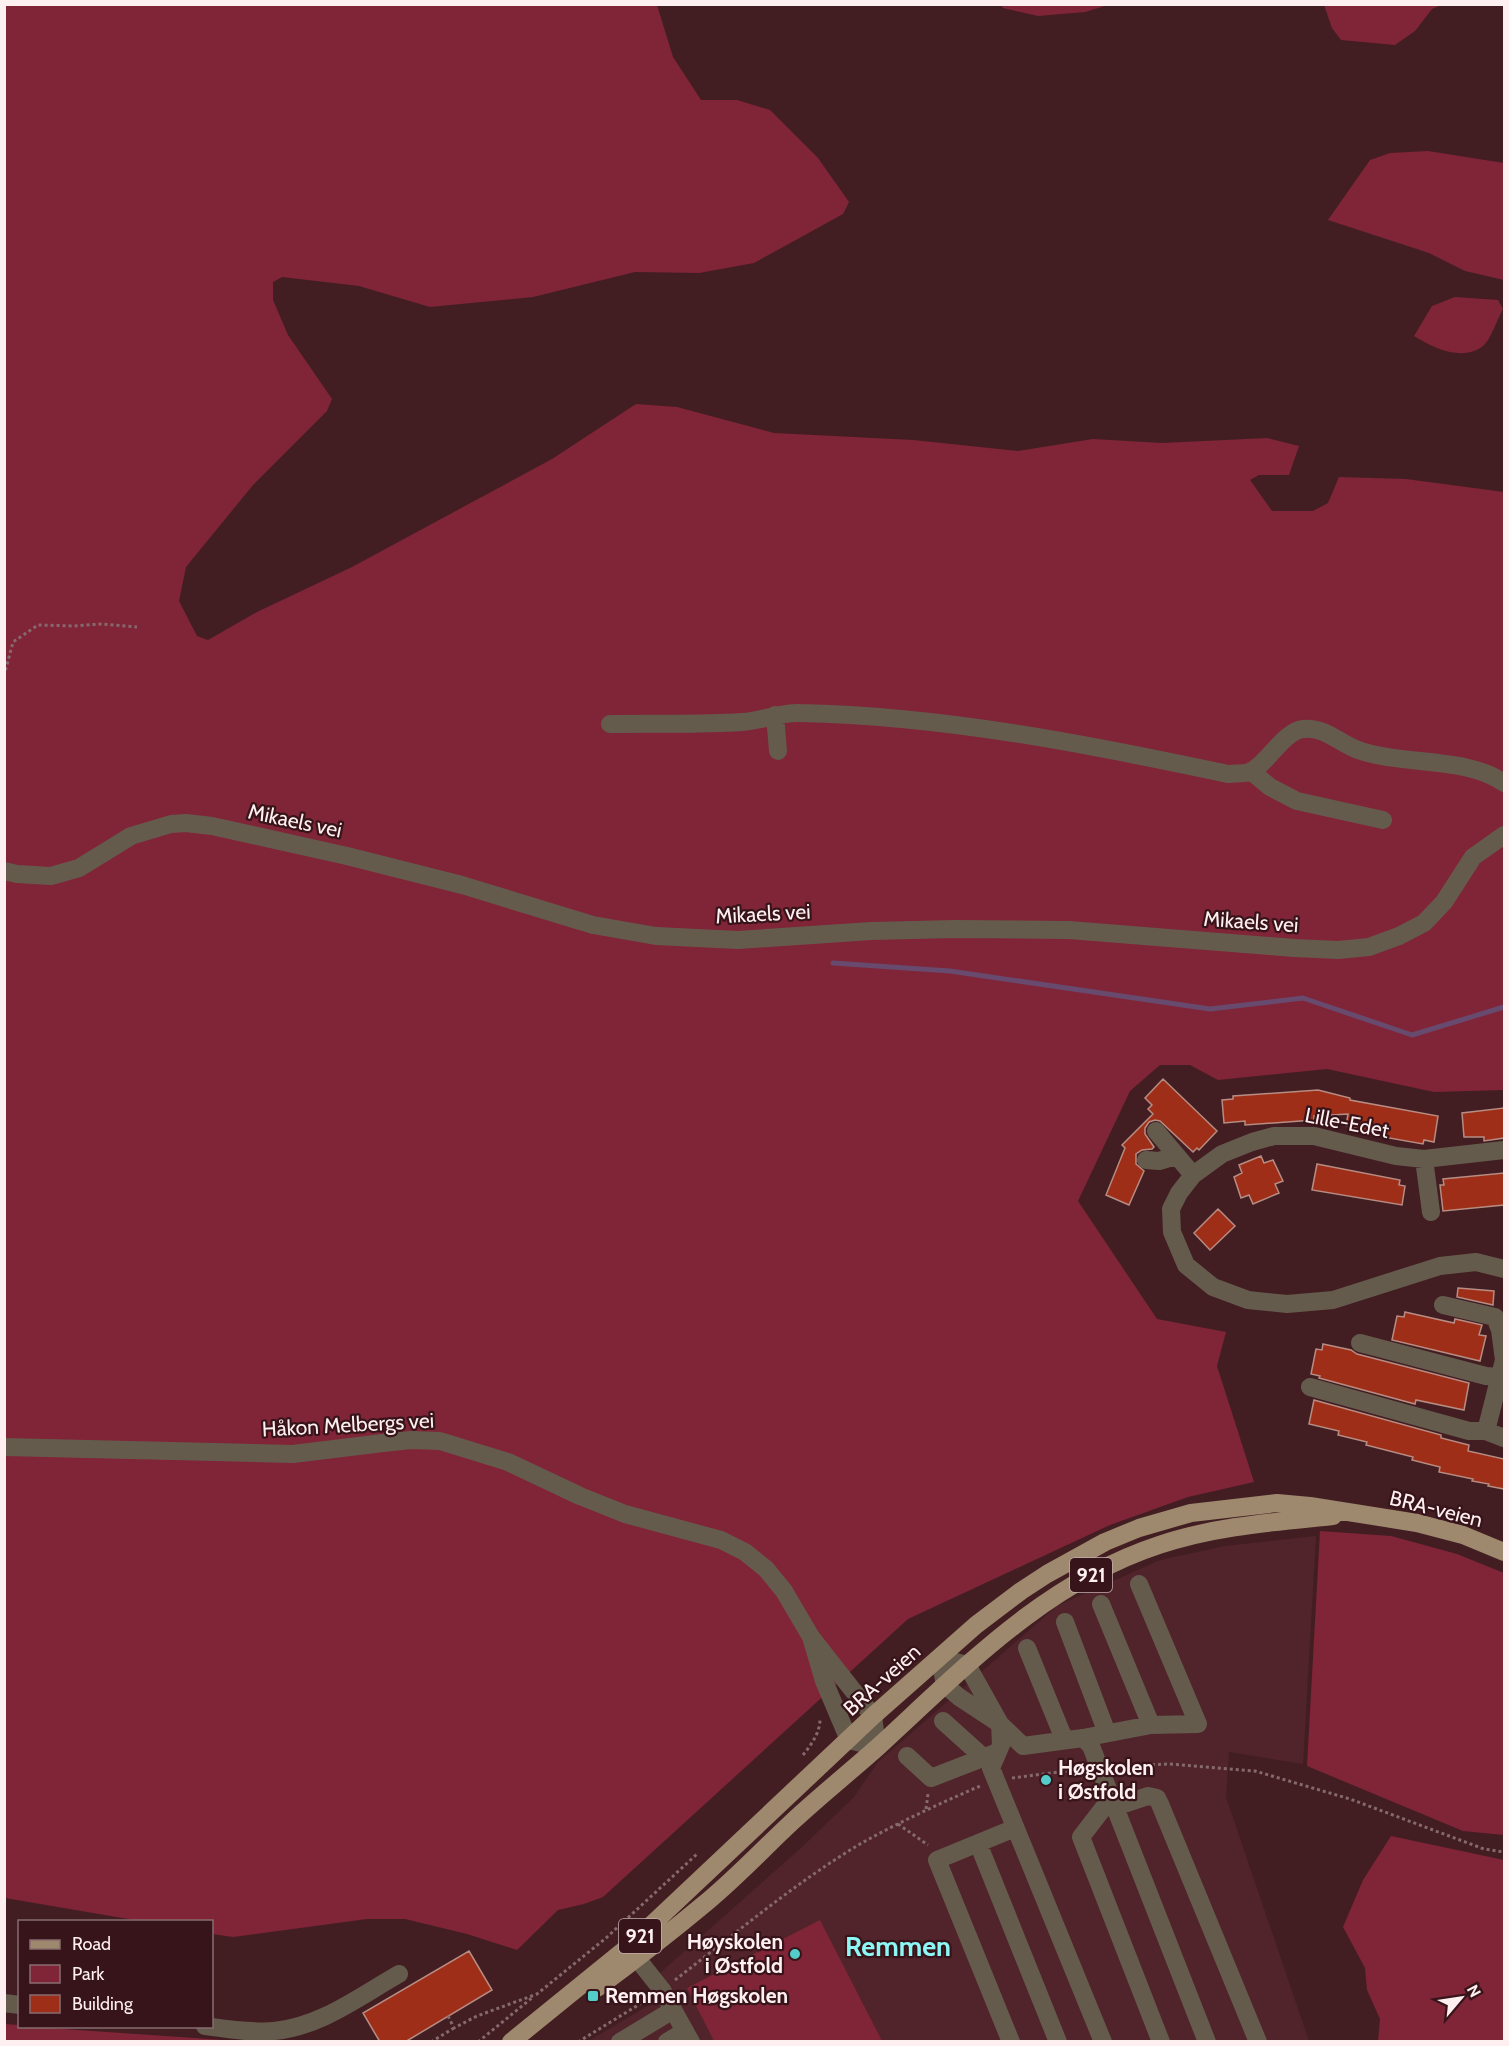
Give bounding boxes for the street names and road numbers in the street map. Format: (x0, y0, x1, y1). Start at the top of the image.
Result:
street label: Mikaels vei (246, 798, 344, 843)
street label: Mikaels vei (715, 899, 811, 928)
street label: Mikaels vei (1203, 906, 1299, 937)
street label: Lille-Edet (1303, 1102, 1391, 1143)
street label: Håkon Melbergs vei (261, 1408, 435, 1441)
street label: BRA-veien (1387, 1485, 1485, 1532)
road number: 921 (1070, 1558, 1112, 1592)
street label: BRA-veien (838, 1639, 925, 1721)
road number: 921 (619, 1919, 661, 1953)

